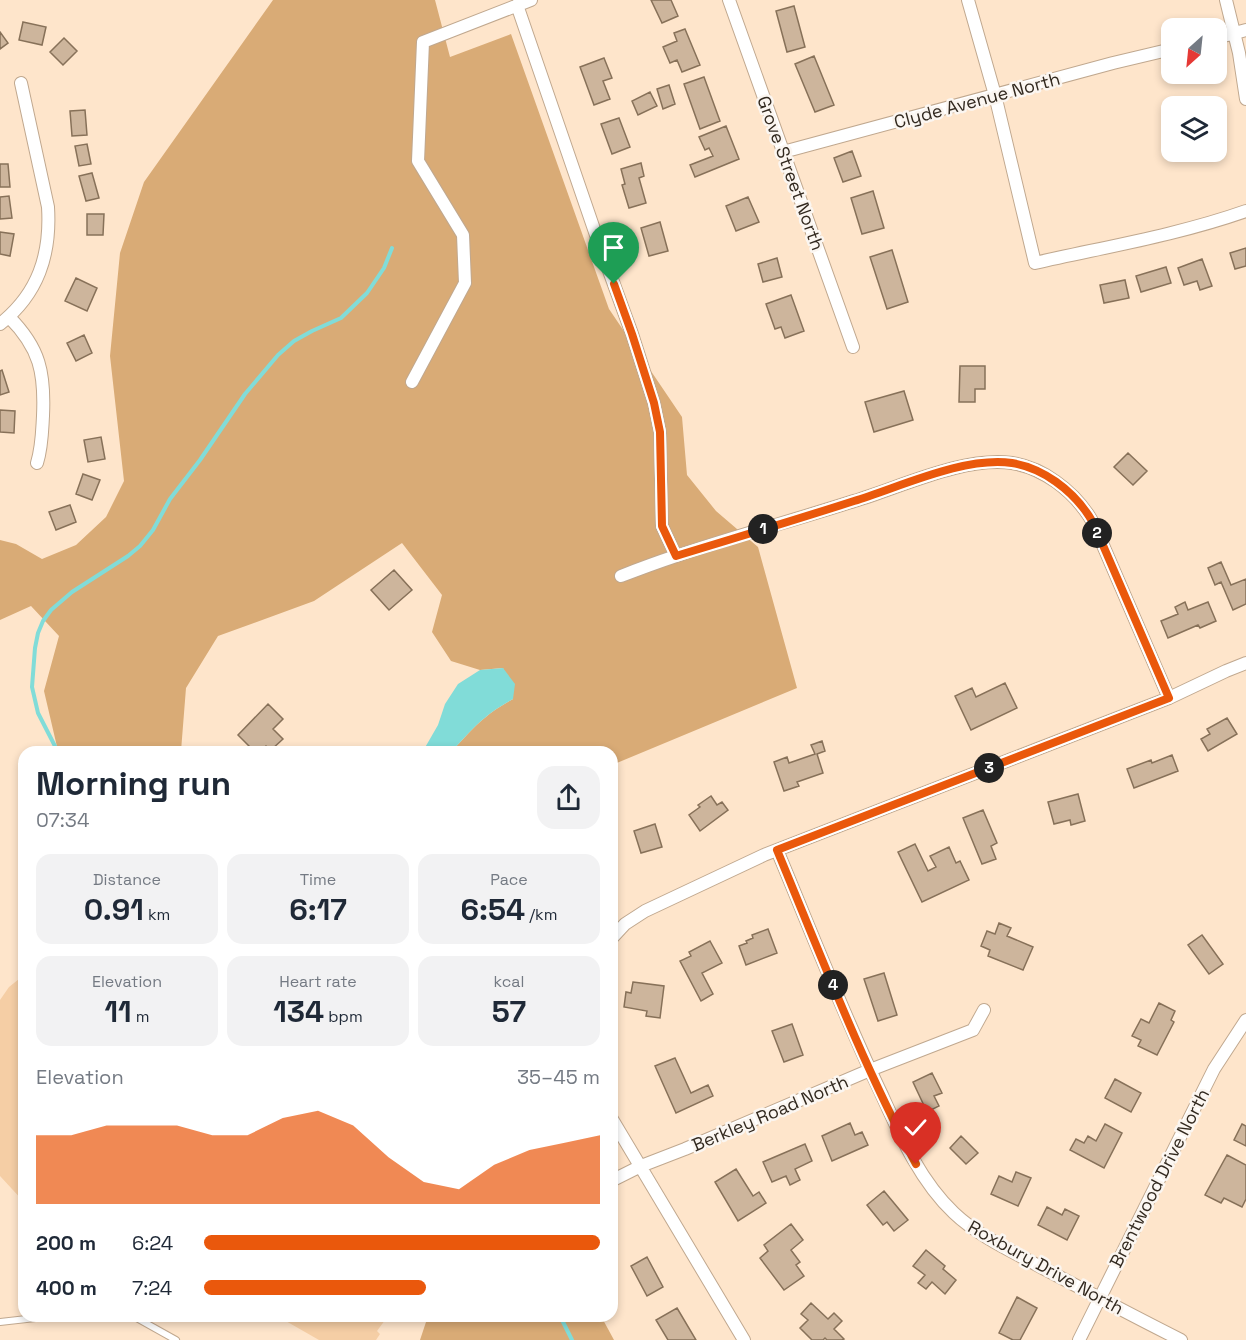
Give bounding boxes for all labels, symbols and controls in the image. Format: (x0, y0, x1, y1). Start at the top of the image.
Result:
north arrow (1161, 18, 1227, 84)
map controls (1161, 18, 1227, 162)
street label: Clyde Avenue North (891, 67, 1063, 133)
street label: Grove Street North (752, 93, 830, 253)
button: layers (1161, 96, 1227, 162)
pin (588, 222, 639, 284)
icon: arrive (597, 231, 630, 264)
pin: 1 (748, 514, 778, 544)
text: 1 (759, 518, 767, 539)
pin: 2 (1082, 518, 1112, 548)
text: 2 (1092, 522, 1102, 543)
pin: 3 (974, 753, 1004, 783)
text: 3 (984, 757, 994, 778)
text: Morning run (36, 763, 231, 805)
button: share (537, 766, 600, 829)
text: 07:34 (36, 807, 89, 833)
text: Distance (93, 869, 161, 890)
text: Time (300, 869, 336, 890)
text: Pace (490, 869, 528, 890)
text: 0.91 (84, 890, 144, 929)
text: 6:17 (289, 890, 347, 929)
text: 6:54 (461, 890, 525, 929)
text: km (144, 904, 170, 925)
text: /km (525, 904, 557, 925)
pin: 4 (818, 970, 848, 1000)
text: Elevation (92, 971, 162, 992)
text: Heart rate (279, 971, 357, 992)
text: kcal (494, 971, 524, 992)
text: 4 (828, 974, 838, 995)
text: 11 (105, 992, 132, 1031)
text: 134 (273, 992, 324, 1031)
text: 57 (492, 992, 526, 1031)
text: m (132, 1006, 150, 1027)
text: bpm (324, 1006, 363, 1027)
text: Elevation (36, 1064, 124, 1090)
text: 35–45 m (517, 1064, 600, 1090)
street label: Berkley Road North (688, 1070, 852, 1156)
street label: Brentwood Drive North (1104, 1085, 1214, 1271)
pin (890, 1102, 941, 1164)
icon: check (899, 1111, 932, 1144)
street label: Roxbury Drive North (964, 1215, 1128, 1319)
text: 200 m (36, 1230, 96, 1256)
text: 6:24 (132, 1230, 173, 1256)
text: 400 m (36, 1275, 97, 1301)
text: 7:24 (132, 1275, 172, 1301)

